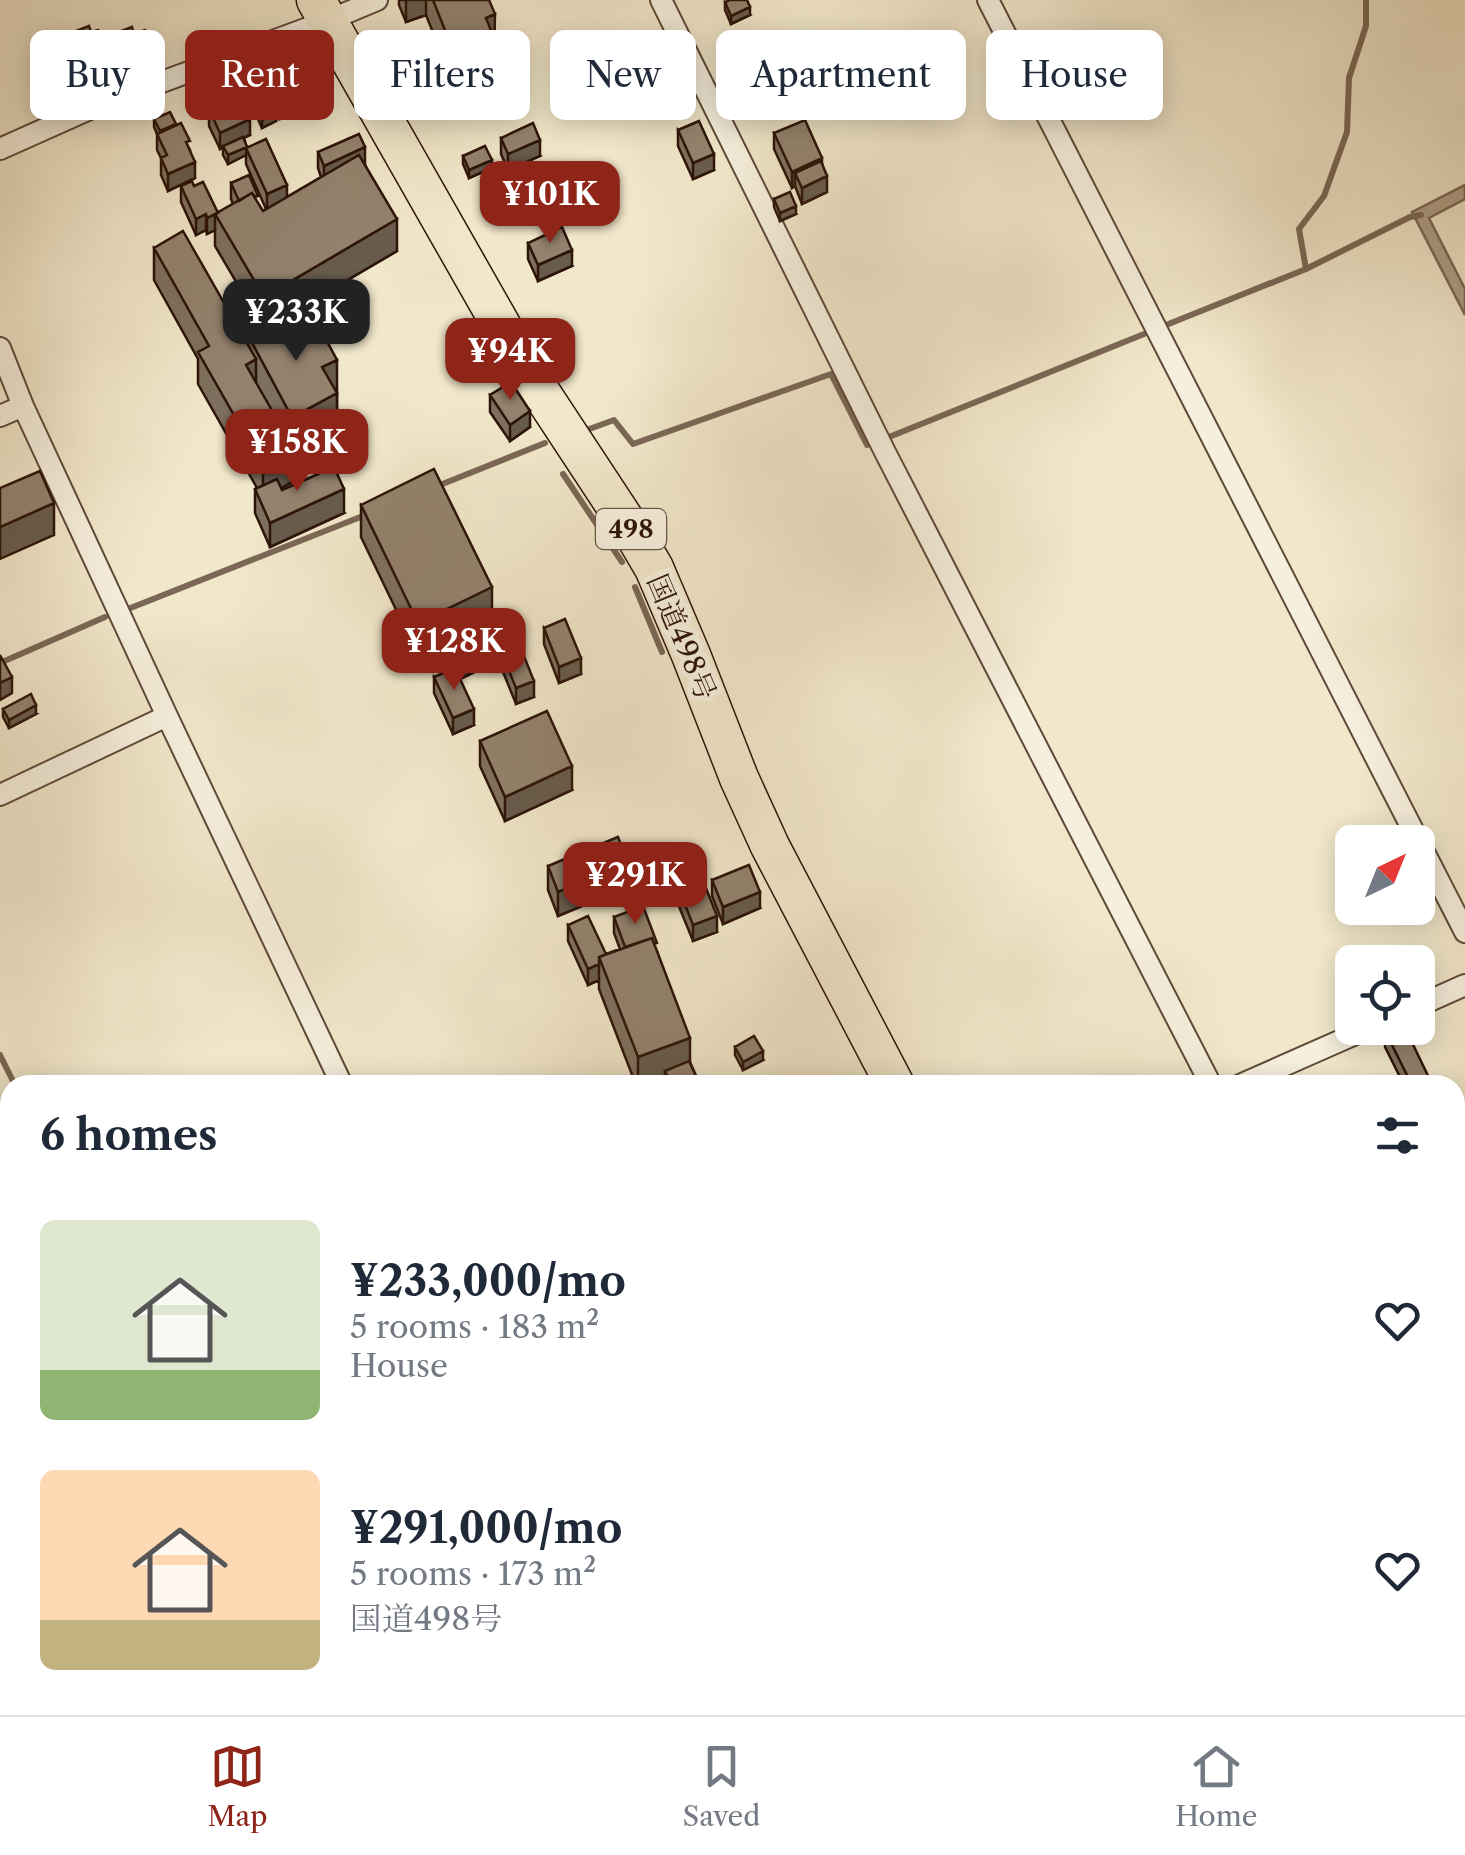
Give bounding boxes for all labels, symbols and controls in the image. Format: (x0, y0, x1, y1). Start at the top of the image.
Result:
chip: Buy (30, 30, 165, 120)
chip: Rent (185, 30, 334, 120)
chip: Filters (354, 30, 530, 120)
chip: New (550, 30, 696, 120)
chip: Apartment (716, 30, 966, 120)
chip: House (986, 30, 1163, 120)
pin: ¥101K (480, 161, 620, 246)
text: ¥101K (502, 174, 598, 213)
pin: ¥233K (226, 279, 366, 364)
text: ¥233K (245, 292, 347, 331)
pin: ¥94K (451, 318, 569, 403)
text: ¥94K (467, 331, 553, 370)
pin: ¥158K (227, 409, 367, 494)
text: ¥158K (247, 422, 347, 461)
road number: 498 (596, 509, 666, 549)
street label: 国道498号 (640, 569, 724, 705)
pin: ¥128K (384, 608, 524, 693)
text: ¥128K (404, 621, 504, 660)
north arrow (1335, 825, 1435, 925)
map controls (1335, 825, 1435, 1045)
pin: ¥291K (565, 842, 705, 927)
text: ¥291K (585, 855, 685, 894)
button: locate (1335, 945, 1435, 1045)
icon: filters (1370, 1108, 1425, 1163)
text: 6 homes (40, 1109, 218, 1161)
text: ¥233,000/mo (350, 1255, 626, 1307)
icon: home (120, 1260, 240, 1380)
icon: heart (1370, 1293, 1425, 1348)
text: 5 rooms · 183 m² (350, 1307, 599, 1346)
text: House (350, 1346, 448, 1385)
text: ¥291,000/mo (350, 1502, 622, 1554)
icon: home (120, 1510, 240, 1630)
icon: heart (1370, 1543, 1425, 1598)
text: 5 rooms · 173 m² (350, 1554, 596, 1593)
text: 国道498号 (350, 1599, 502, 1638)
tab: Map (207, 1739, 268, 1833)
tab: Saved (683, 1739, 760, 1833)
tab: Home (1175, 1739, 1258, 1833)

